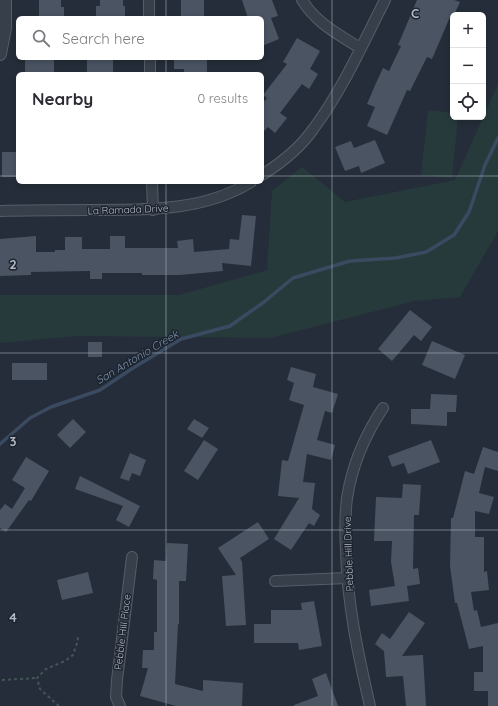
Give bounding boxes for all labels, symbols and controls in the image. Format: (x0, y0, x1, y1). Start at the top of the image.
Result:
text: C (411, 5, 419, 21)
map controls (450, 12, 486, 120)
button: + (450, 12, 486, 48)
search box (16, 16, 264, 60)
icon: search (30, 27, 52, 49)
text: Search here (62, 29, 145, 48)
button: − (450, 48, 486, 84)
button: locate (450, 84, 486, 120)
text: Nearby (32, 88, 93, 109)
text: 0 results (197, 90, 248, 106)
street label: La Ramada Drive (87, 202, 169, 217)
text: 2 (9, 256, 17, 272)
water label: San Antonio Creek (93, 326, 182, 387)
text: 3 (10, 433, 17, 449)
street label: Pebble Hill Drive (341, 516, 356, 592)
street label: Pebble Hill Place (111, 593, 134, 671)
text: 4 (9, 609, 17, 625)

